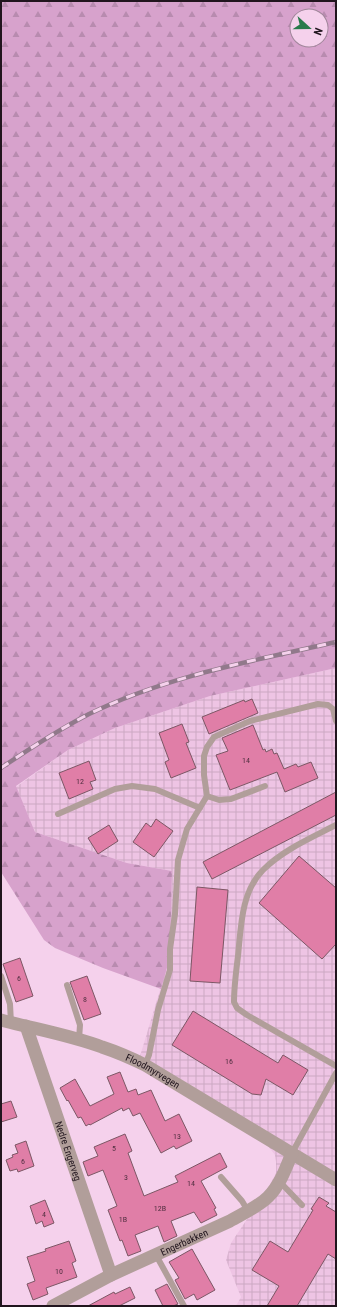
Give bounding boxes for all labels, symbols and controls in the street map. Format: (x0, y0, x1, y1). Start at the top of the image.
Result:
north arrow (289, 8, 329, 48)
text: N (311, 26, 325, 37)
house number: 14 (242, 756, 250, 765)
house number: 12 (76, 777, 84, 786)
house number: 6 (17, 974, 21, 983)
house number: 8 (83, 995, 87, 1004)
street label: Floodmyrvegen (124, 1052, 182, 1091)
house number: 16 (225, 1057, 233, 1066)
street label: Nedre Engerveg (53, 1120, 83, 1182)
house number: 13 (173, 1132, 181, 1141)
house number: 5 (112, 1144, 116, 1153)
house number: 6 (21, 1157, 25, 1166)
house number: 3 (124, 1173, 128, 1182)
house number: 14 (187, 1179, 195, 1188)
house number: 12B (154, 1204, 166, 1213)
house number: 4 (42, 1210, 46, 1219)
house number: 1B (119, 1215, 127, 1224)
street label: Engerbakken (159, 1227, 210, 1258)
house number: 10 (55, 1267, 63, 1276)

